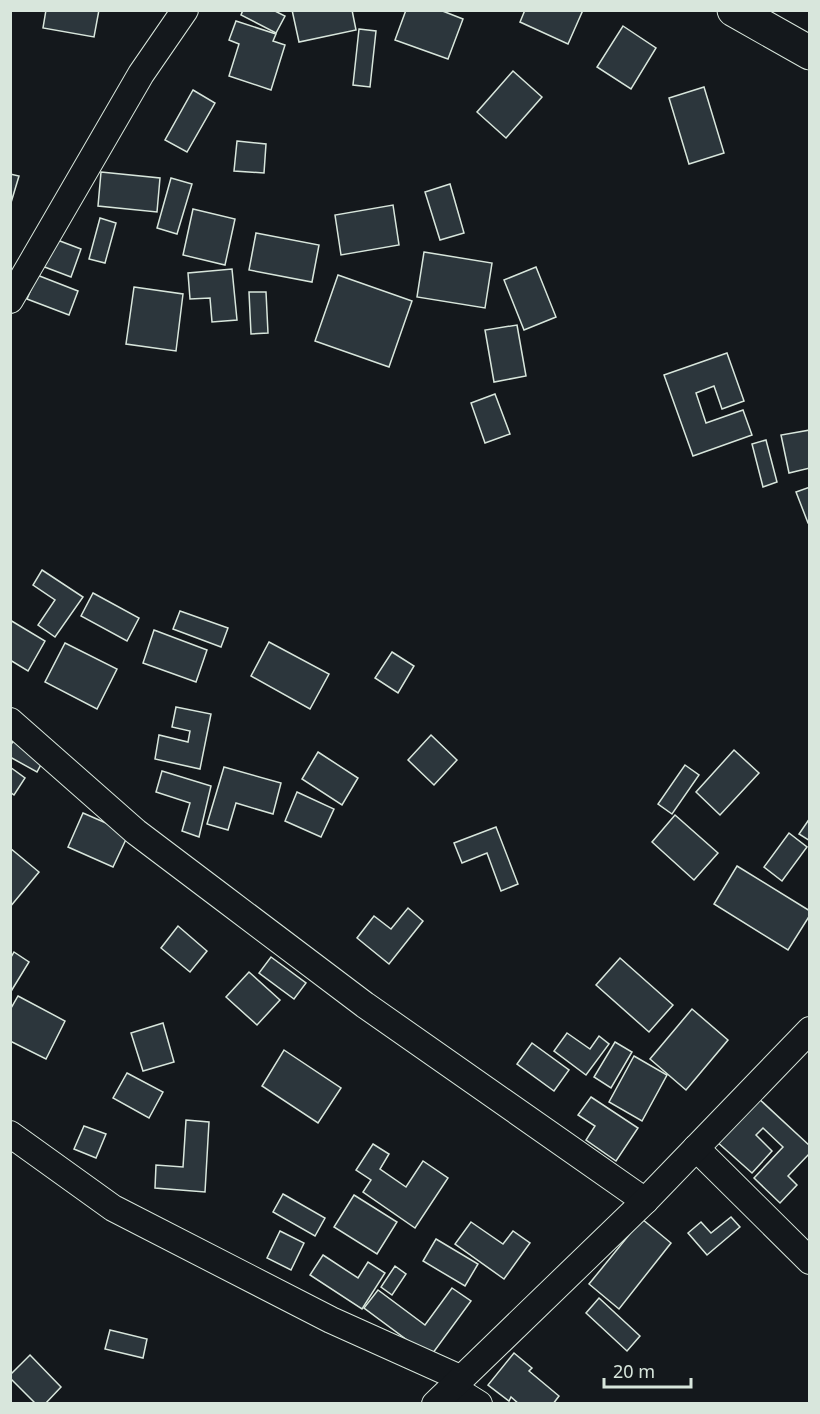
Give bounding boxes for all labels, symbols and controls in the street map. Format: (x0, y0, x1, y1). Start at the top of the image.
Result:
scale bar (604, 1351, 691, 1389)
text: 20 m (613, 1359, 655, 1383)

